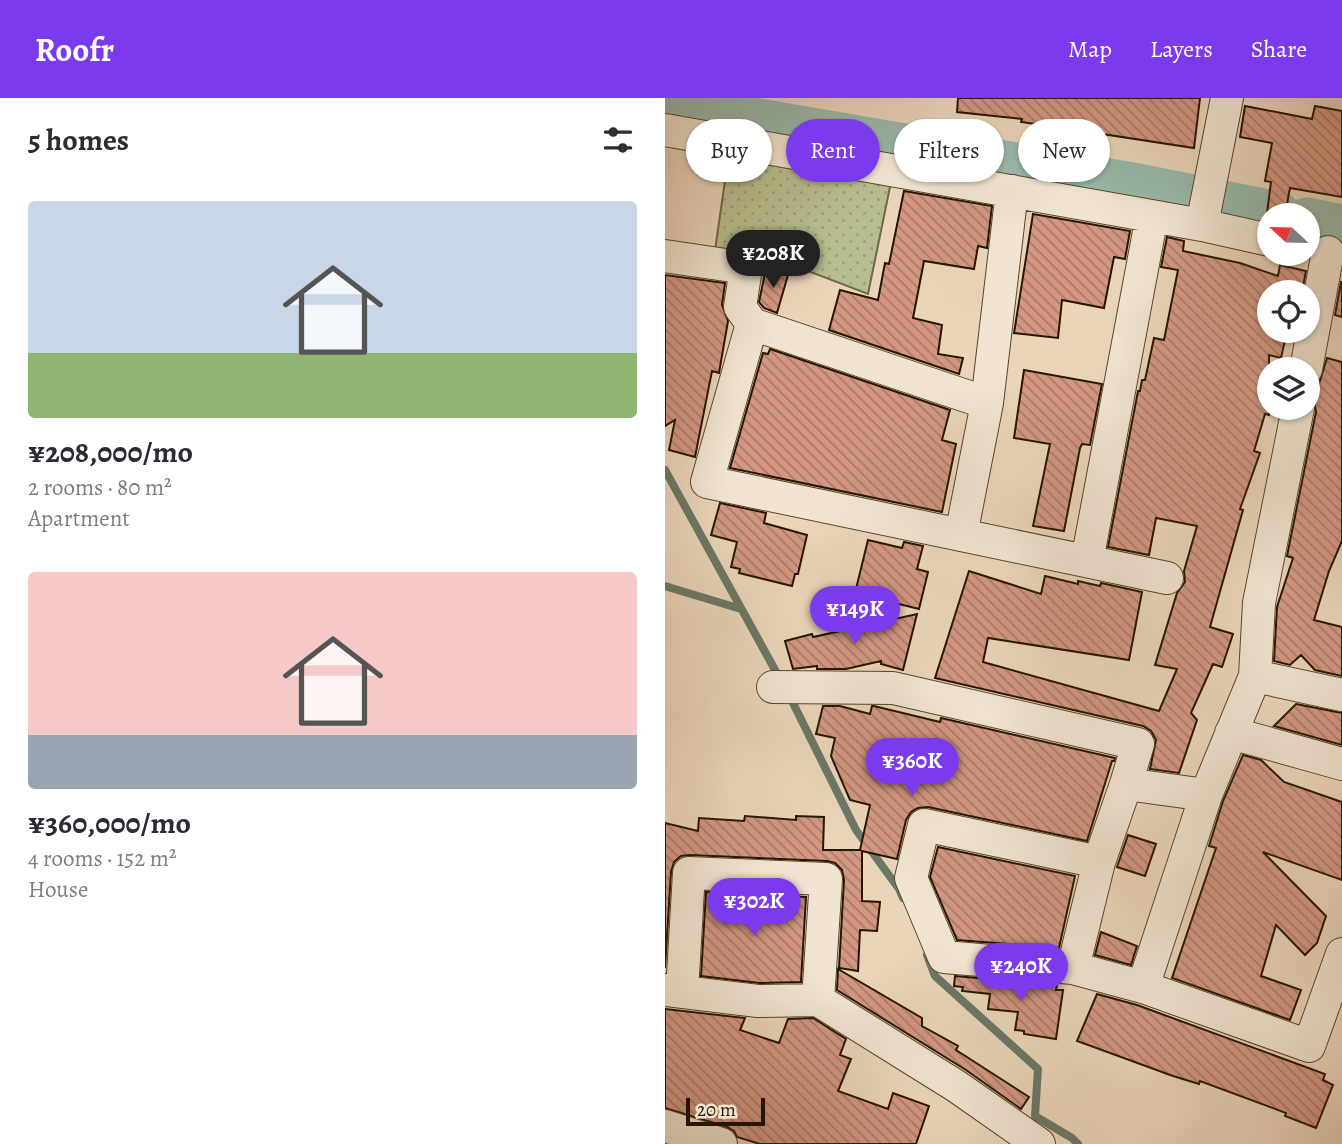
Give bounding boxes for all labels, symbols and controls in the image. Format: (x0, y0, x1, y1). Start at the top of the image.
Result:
text: Roofr (35, 27, 114, 72)
text: Map (1068, 33, 1112, 65)
text: Layers (1150, 33, 1213, 65)
text: Share (1251, 33, 1307, 65)
chip: Buy (686, 119, 772, 182)
chip: Rent (786, 119, 880, 182)
chip: Filters (894, 119, 1004, 182)
chip: New (1018, 119, 1110, 182)
text: 5 homes (28, 120, 129, 160)
icon: filters (599, 121, 637, 159)
north arrow (1257, 203, 1319, 266)
map controls (1257, 203, 1320, 420)
pin: ¥208K (724, 230, 822, 290)
text: ¥208K (742, 237, 804, 268)
icon: home (270, 247, 396, 373)
button: locate (1257, 280, 1320, 343)
button: layers (1257, 357, 1320, 420)
text: ¥208,000/mo (28, 432, 193, 472)
text: 2 rooms · 80 m² (28, 472, 172, 503)
text: Apartment (28, 503, 130, 534)
pin: ¥149K (806, 587, 904, 646)
text: ¥149K (826, 593, 884, 624)
icon: home (270, 618, 396, 744)
pin: ¥360K (863, 738, 961, 798)
text: ¥360K (882, 745, 942, 776)
text: ¥360,000/mo (28, 803, 191, 843)
text: 4 rooms · 152 m² (28, 843, 176, 874)
text: House (28, 874, 88, 905)
pin: ¥302K (705, 878, 803, 938)
text: ¥302K (724, 885, 784, 916)
pin: ¥240K (972, 944, 1070, 1003)
text: ¥240K (990, 950, 1052, 981)
scale bar (686, 1095, 765, 1127)
text: 20 m (697, 1097, 736, 1123)

